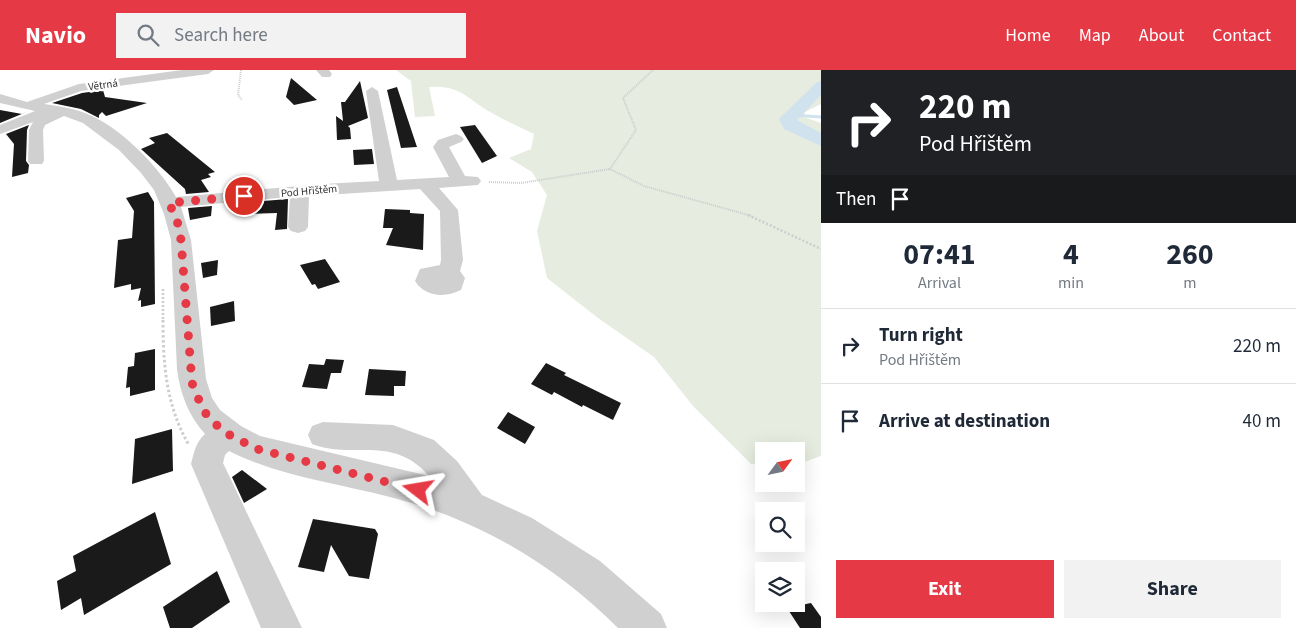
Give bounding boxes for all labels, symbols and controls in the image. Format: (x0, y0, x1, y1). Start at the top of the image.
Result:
search box (116, 13, 466, 58)
text: Navio (25, 18, 86, 53)
icon: search (134, 21, 162, 49)
text: Search here (174, 22, 268, 49)
text: Home (1005, 23, 1051, 48)
text: Map (1079, 23, 1111, 48)
text: About (1139, 23, 1184, 48)
text: Contact (1212, 23, 1271, 48)
street label: Větrná (87, 75, 119, 95)
text: 220 m (919, 82, 1011, 132)
icon: right (836, 90, 901, 155)
text: Pod Hřištěm (919, 128, 1032, 160)
pin (223, 175, 265, 217)
street label: Pod Hřištěm (280, 181, 338, 201)
icon: arrive (230, 182, 258, 210)
icon: arrive (886, 185, 914, 213)
text: Then (836, 186, 876, 213)
text: 07:41 (903, 233, 976, 276)
text: 4 (1063, 233, 1079, 276)
text: 260 (1166, 233, 1214, 276)
text: Arrival (918, 272, 961, 294)
text: min (1058, 272, 1084, 294)
text: m (1183, 272, 1197, 294)
text: Turn right (879, 322, 963, 349)
icon: right (836, 332, 864, 360)
text: 220 m (1233, 333, 1281, 360)
text: Pod Hřištěm (879, 349, 961, 371)
icon: arrive (836, 407, 864, 435)
text: Arrive at destination (879, 408, 1050, 435)
text: 40 m (1243, 408, 1281, 435)
north arrow (755, 442, 805, 492)
map controls (755, 442, 805, 612)
position arrow (391, 463, 443, 515)
button: search (755, 502, 805, 552)
button: Exit (836, 560, 1054, 618)
button: Share (1064, 560, 1281, 618)
button: layers (755, 562, 805, 612)

